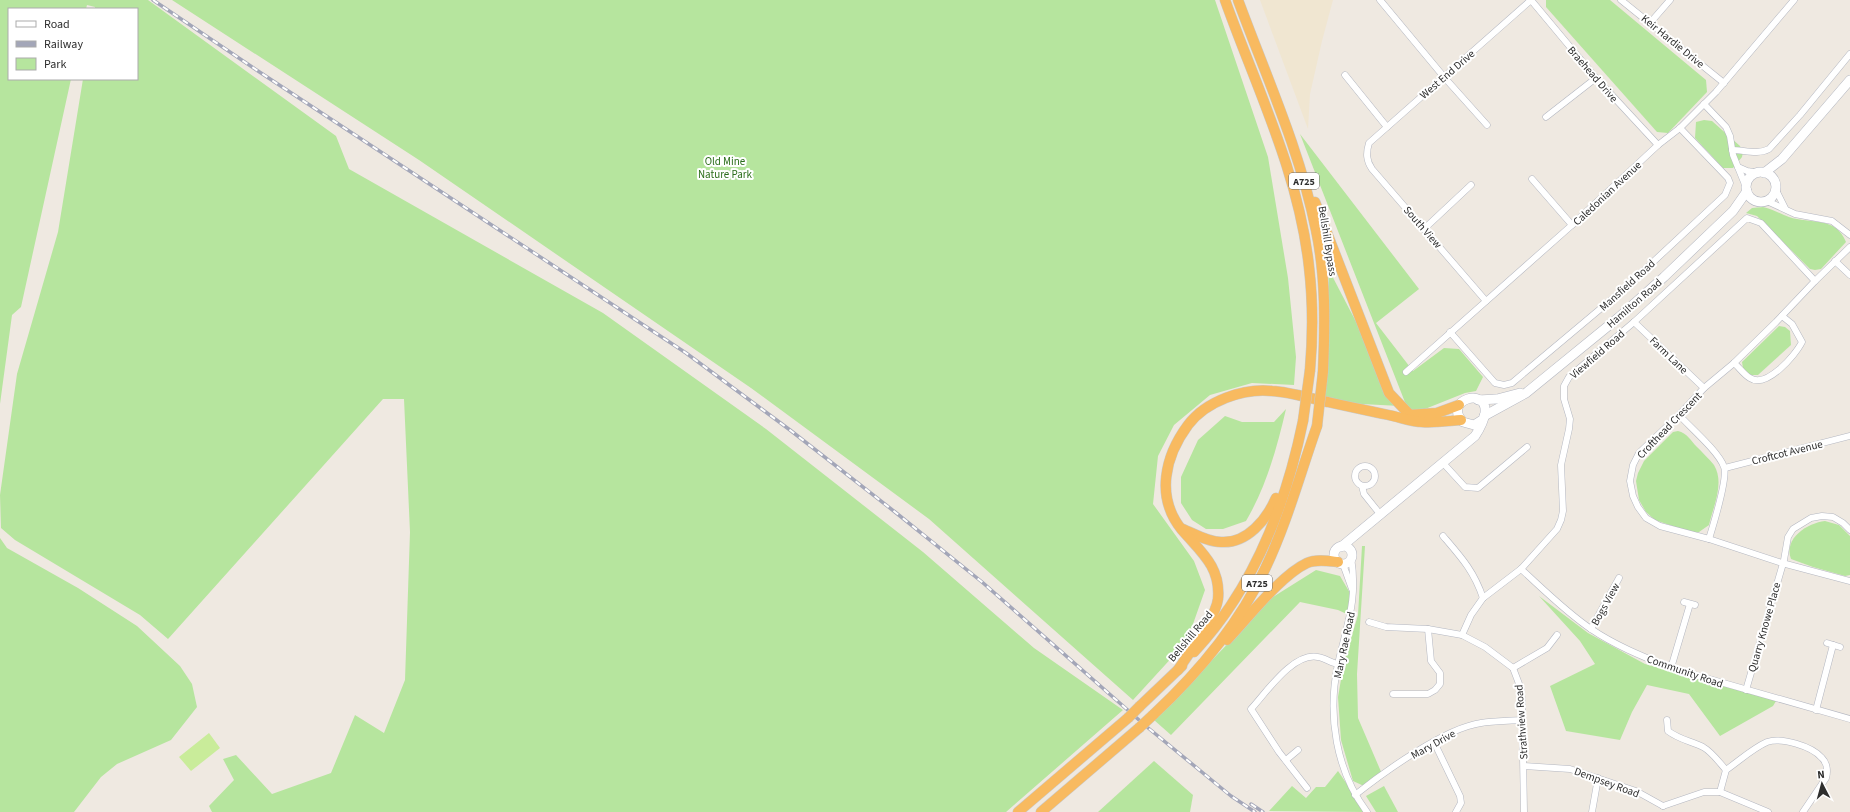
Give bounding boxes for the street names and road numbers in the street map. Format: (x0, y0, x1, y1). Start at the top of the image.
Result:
street label: Keir Hardie Drive (1638, 11, 1708, 72)
street label: Braehead Drive (1564, 43, 1622, 106)
street label: West End Drive (1417, 46, 1478, 102)
street label: Caledonian Avenue (1570, 157, 1645, 229)
road number: A725 (1289, 173, 1319, 189)
street label: South View (1400, 203, 1445, 252)
street label: Bellshill Bypass (1315, 205, 1341, 278)
street label: Mansfield Road (1596, 256, 1658, 314)
street label: Hamilton Road (1603, 275, 1665, 332)
street label: Viewfield Road (1567, 326, 1628, 382)
street label: Farm Lane (1646, 333, 1692, 378)
street label: Crofthead Crescent (1634, 388, 1705, 462)
street label: Croftcot Avenue (1750, 436, 1825, 469)
road number: A725 (1242, 575, 1272, 591)
street label: Bogs View (1588, 580, 1623, 628)
street label: Quarry Knowe Place (1744, 580, 1785, 674)
street label: Bellshill Road (1165, 608, 1216, 665)
street label: Mary Rae Road (1330, 610, 1359, 680)
street label: Community Road (1645, 651, 1725, 692)
street label: Strathview Road (1511, 684, 1532, 760)
street label: Mary Drive (1408, 726, 1459, 763)
street label: Dempsey Road (1572, 764, 1642, 801)

